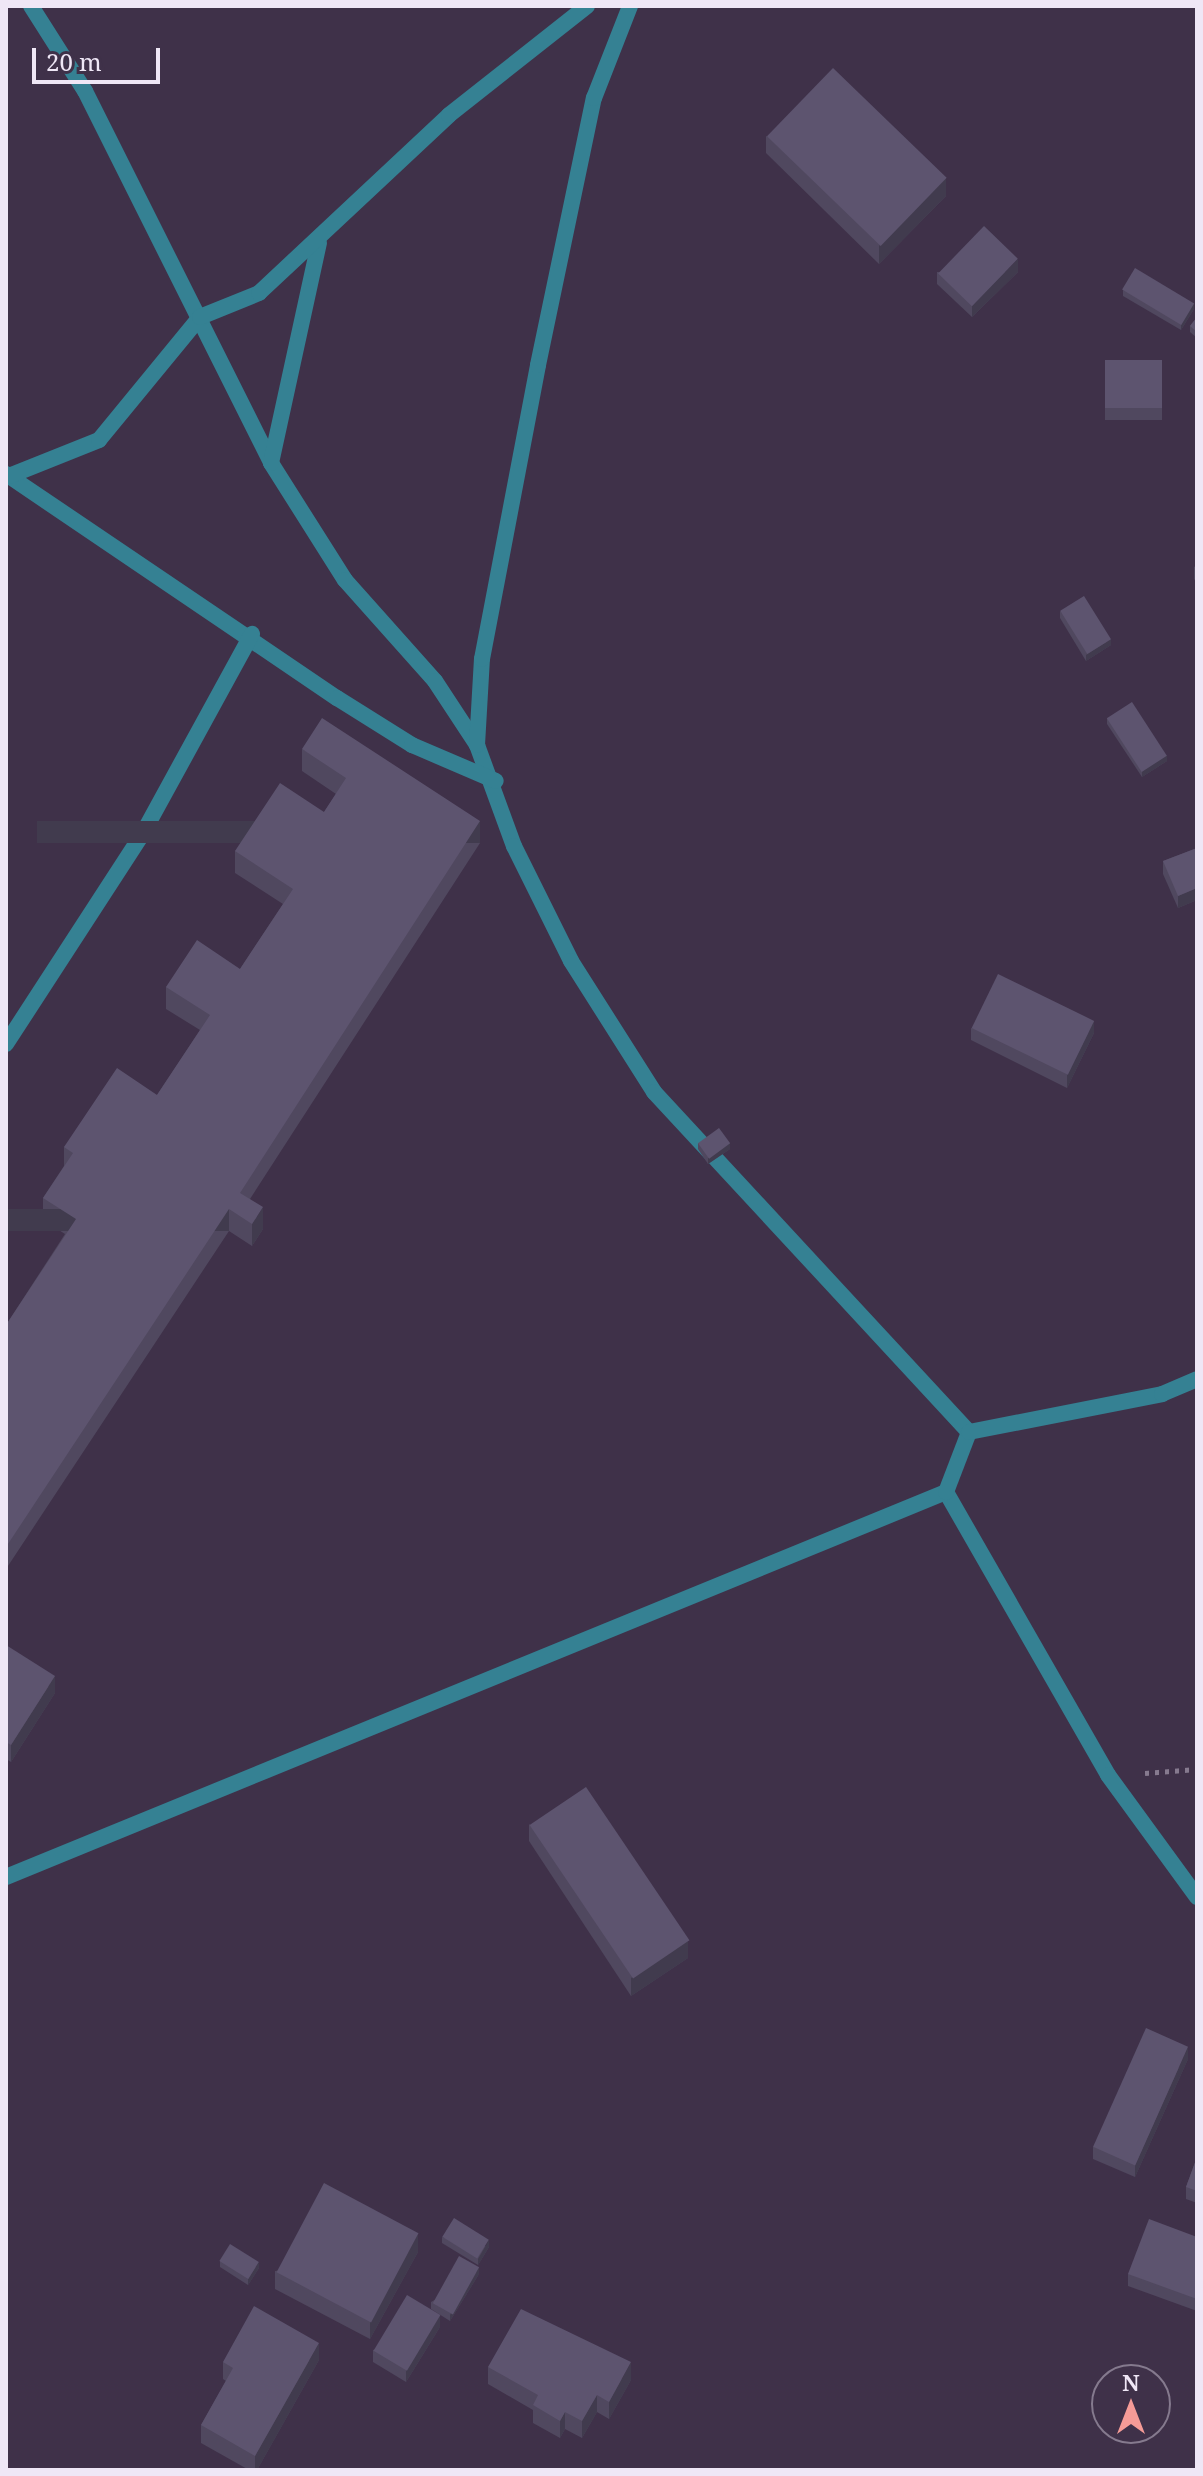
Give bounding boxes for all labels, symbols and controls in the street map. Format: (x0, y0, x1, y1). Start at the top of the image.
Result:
scale bar (36, 32, 164, 82)
text: 20 m (46, 45, 102, 78)
north arrow (1091, 2364, 1171, 2444)
text: N (1122, 2367, 1140, 2397)

